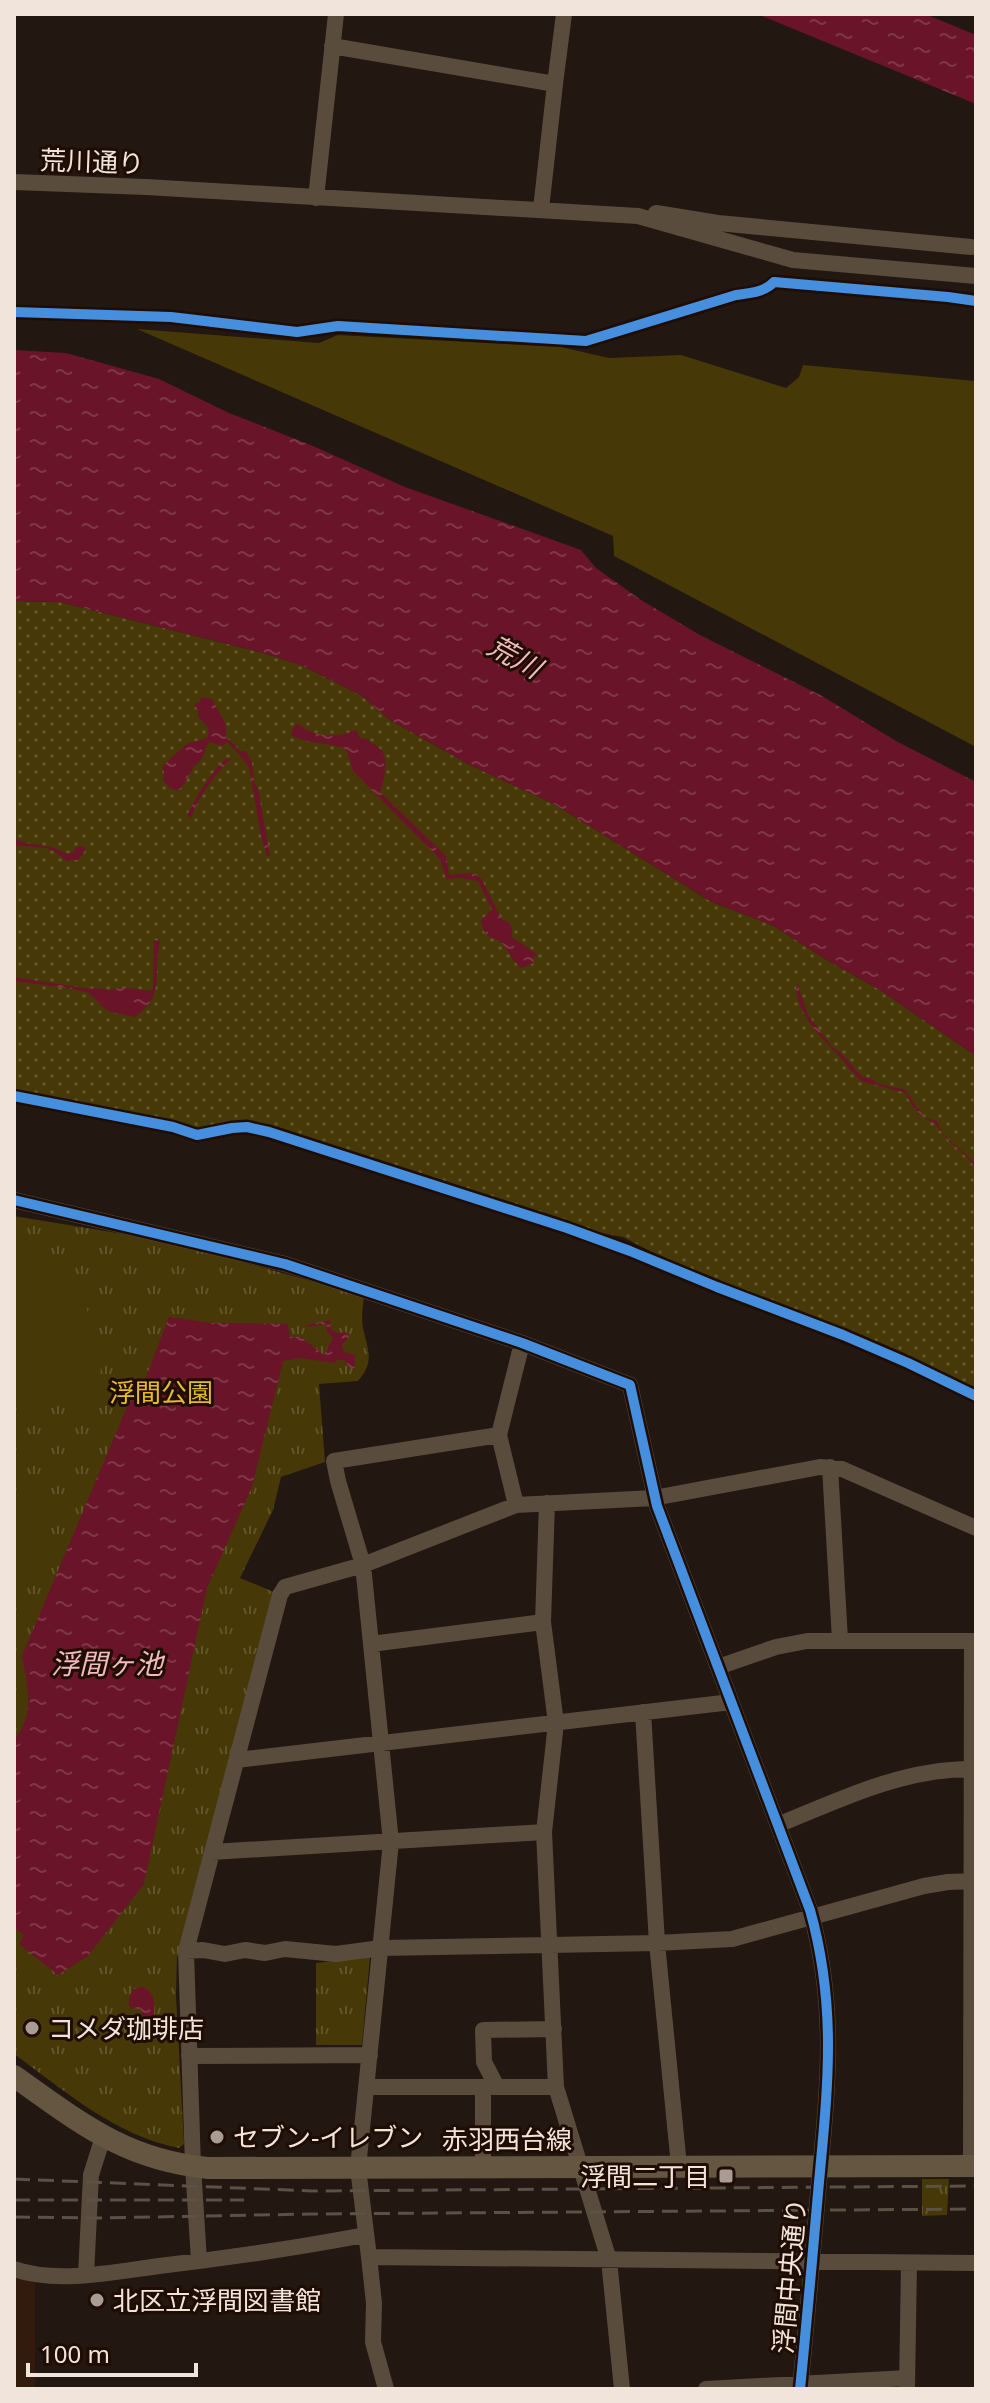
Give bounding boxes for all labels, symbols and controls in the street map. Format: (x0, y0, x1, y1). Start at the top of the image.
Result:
street label: 荒川通り (39, 141, 145, 181)
water label: 荒川 (481, 626, 551, 688)
park label: 浮間公園 (109, 1374, 213, 1410)
water label: 浮間ヶ池 (51, 1644, 166, 1682)
place label: コメダ珈琲店 (48, 2010, 204, 2046)
marker: コメダ珈琲店 (23, 2019, 41, 2037)
place label: セブン-イレブン (233, 2119, 423, 2155)
street label: 赤羽西台線 (442, 2121, 572, 2157)
marker: セブン-イレブン (208, 2128, 226, 2146)
place label: 浮間二丁目 (580, 2158, 710, 2194)
marker: 浮間二丁目 (717, 2167, 735, 2185)
street label: 浮間中央通り (764, 2197, 814, 2355)
place label: 北区立浮間図書館 (113, 2282, 321, 2318)
marker: 北区立浮間図書館 (88, 2291, 106, 2309)
scale bar (28, 2327, 196, 2377)
text: 100 m (40, 2337, 110, 2370)

